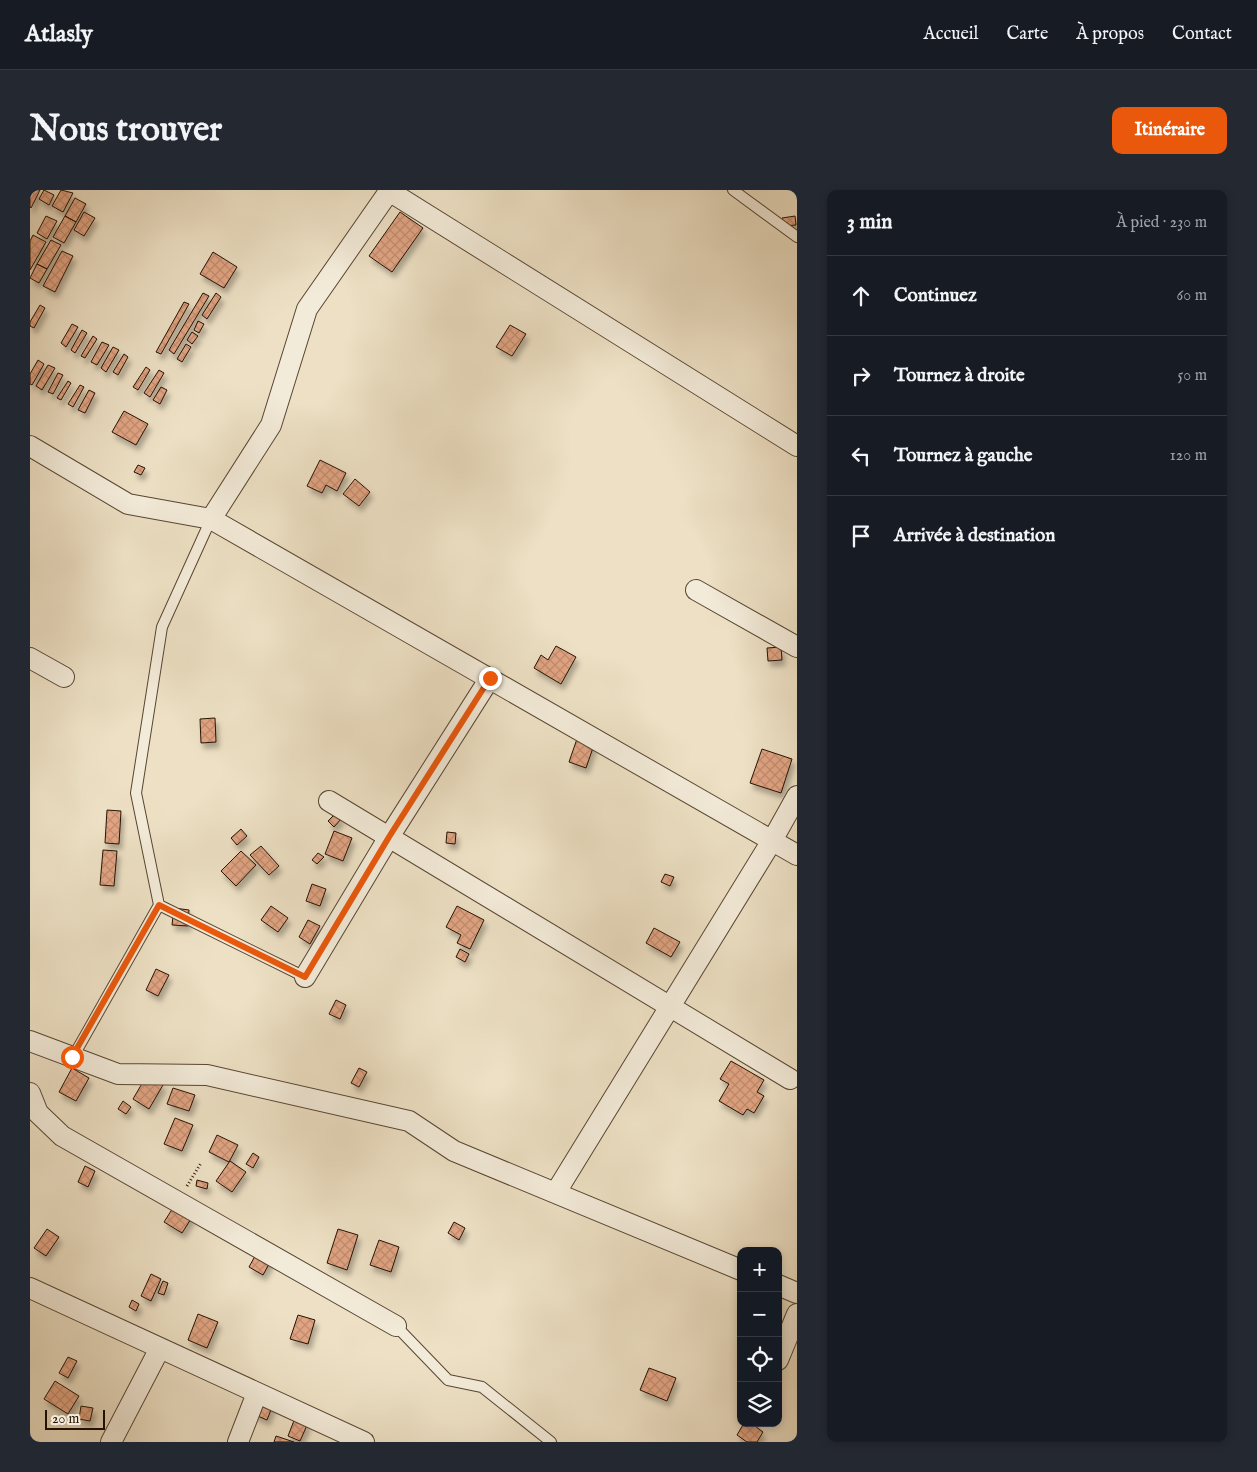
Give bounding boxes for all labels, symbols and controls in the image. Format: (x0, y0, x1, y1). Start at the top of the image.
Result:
text: Atlasly (25, 19, 93, 50)
text: Accueil (924, 23, 979, 46)
text: Carte (1007, 23, 1048, 46)
text: À propos (1076, 23, 1144, 46)
text: Contact (1172, 23, 1232, 46)
button: Itinéraire (1112, 107, 1227, 154)
text: Nous trouver (30, 108, 222, 153)
text: 3 min (847, 209, 892, 236)
text: À pied · 230 m (1116, 213, 1207, 233)
icon: ahead (847, 282, 875, 310)
text: Continuez (894, 284, 977, 308)
text: 60 m (1177, 286, 1207, 306)
icon: right (847, 362, 875, 390)
text: Tournez à droite (894, 364, 1025, 388)
text: 50 m (1178, 366, 1207, 386)
icon: left (847, 442, 875, 470)
text: Tournez à gauche (894, 444, 1033, 468)
text: 120 m (1170, 446, 1207, 466)
icon: arrive (847, 522, 875, 550)
text: Arrivée à destination (894, 524, 1055, 548)
route end (479, 667, 502, 690)
route start (61, 1046, 84, 1069)
map controls (737, 1247, 782, 1427)
button: + (737, 1247, 782, 1292)
button: − (737, 1292, 782, 1337)
button: locate (737, 1337, 782, 1382)
button: layers (737, 1382, 782, 1427)
scale bar (45, 1407, 105, 1430)
text: 20 m (52, 1410, 79, 1428)

